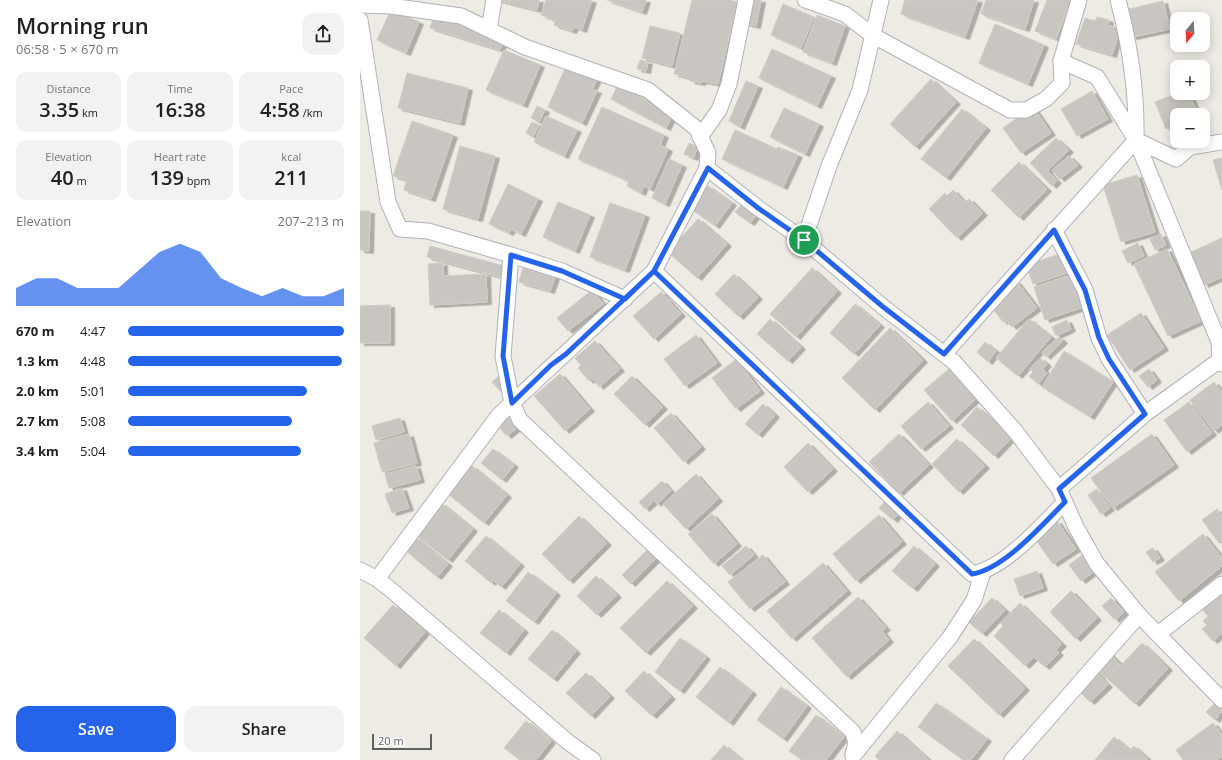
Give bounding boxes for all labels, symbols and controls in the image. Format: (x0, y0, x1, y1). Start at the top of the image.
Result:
text: Morning run (16, 10, 149, 40)
north arrow (1170, 12, 1210, 52)
map controls (1170, 12, 1210, 148)
button: share (302, 13, 344, 55)
text: 06:58 · 5 × 670 m (16, 40, 119, 58)
button: + (1170, 60, 1210, 100)
text: Distance (47, 81, 91, 96)
text: Time (167, 81, 193, 96)
text: Pace (279, 81, 303, 96)
text: 3.35 (39, 96, 79, 123)
text: 16:38 (154, 96, 206, 123)
text: 4:58 (260, 96, 300, 123)
text: km (79, 105, 98, 120)
text: /km (300, 105, 323, 120)
button: − (1170, 108, 1210, 148)
text: Elevation (45, 149, 92, 164)
text: Heart rate (154, 149, 206, 164)
text: kcal (281, 149, 301, 164)
text: 40 (51, 164, 74, 191)
text: 139 (150, 164, 184, 191)
text: 211 (274, 164, 308, 191)
text: m (74, 173, 87, 188)
text: bpm (184, 173, 210, 188)
text: Elevation (16, 212, 71, 230)
text: 207–213 m (277, 212, 344, 230)
pin (787, 223, 821, 257)
icon: arrive (793, 229, 815, 251)
text: 670 m (16, 322, 54, 340)
text: 4:47 (80, 322, 106, 340)
text: 1.3 km (16, 352, 59, 370)
text: 4:48 (80, 352, 106, 370)
text: 2.0 km (16, 382, 59, 400)
text: 5:01 (80, 382, 106, 400)
text: 2.7 km (16, 412, 59, 430)
text: 5:08 (80, 412, 106, 430)
text: 3.4 km (16, 442, 59, 460)
text: 5:04 (80, 442, 106, 460)
button: Save (16, 706, 176, 752)
button: Share (184, 706, 344, 752)
scale bar (372, 732, 432, 751)
text: 20 m (378, 733, 404, 748)

